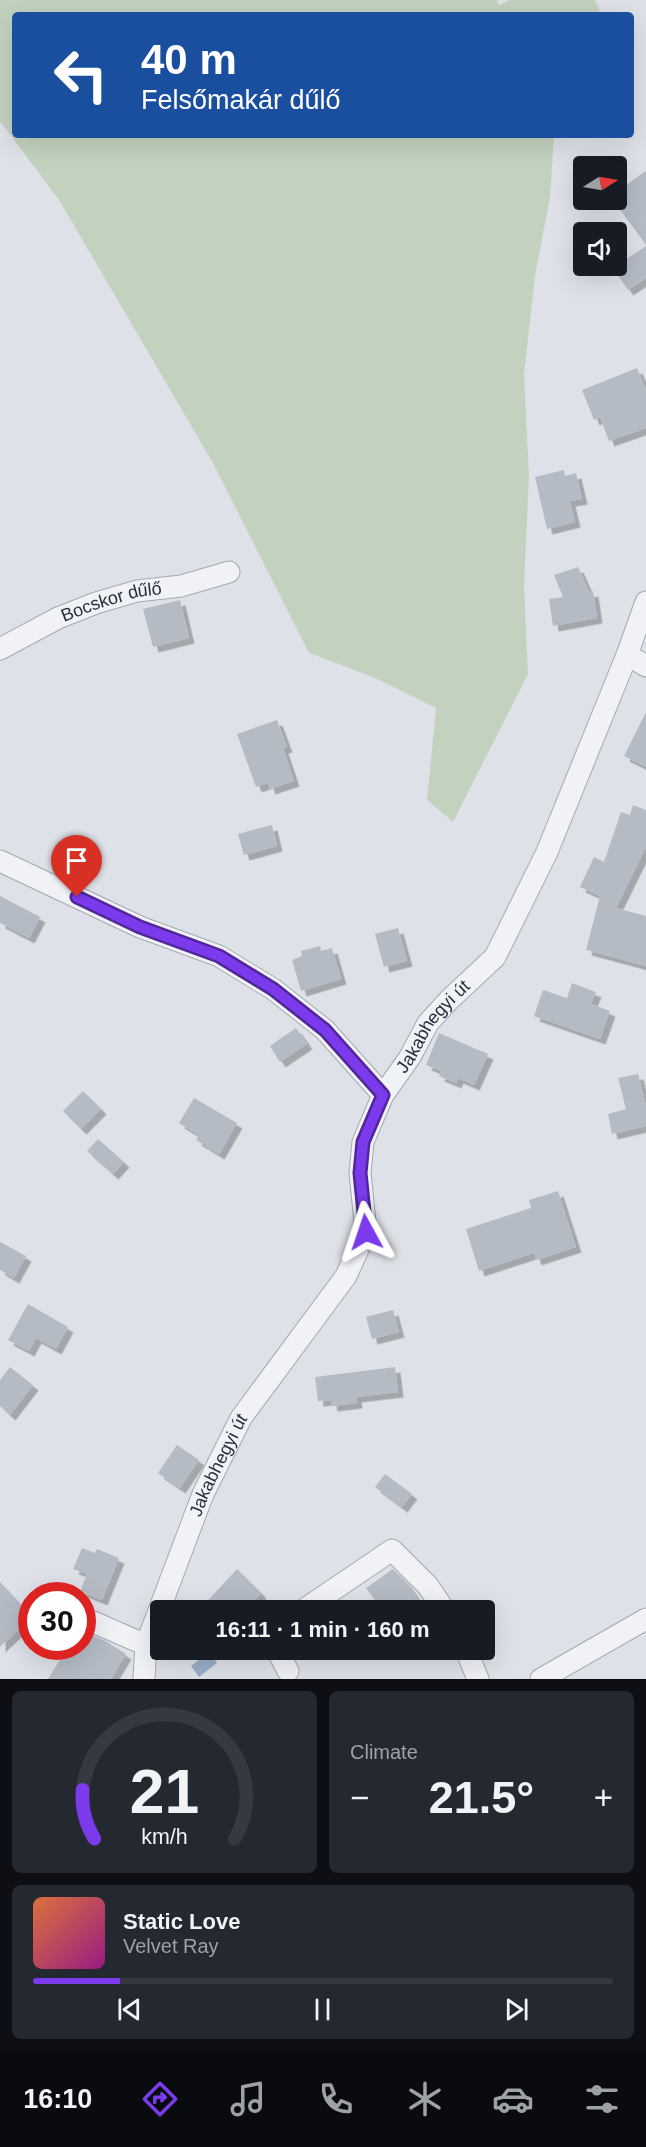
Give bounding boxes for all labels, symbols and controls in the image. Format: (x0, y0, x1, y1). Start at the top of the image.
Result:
icon: left (42, 36, 120, 114)
text: 40 m (141, 36, 237, 83)
text: Felsőmakár dűlő (141, 85, 341, 115)
north arrow (573, 156, 627, 210)
map controls (573, 156, 627, 276)
button: sound (573, 222, 627, 276)
street label: Bocskor dűlő (58, 578, 163, 626)
pin (51, 835, 102, 897)
icon: arrive (60, 844, 93, 877)
street label: Jakabhegyi út (392, 976, 474, 1077)
position arrow (334, 1200, 398, 1264)
street label: Jakabhegyi út (186, 1410, 251, 1519)
speed limit sign: 30 (18, 1582, 96, 1660)
text: 16:11 · 1 min · 160 m (216, 1617, 430, 1642)
text: Climate (350, 1741, 418, 1763)
text: 21 (130, 1757, 199, 1826)
text: 21.5° (429, 1772, 534, 1823)
text: − (350, 1779, 369, 1816)
text: + (594, 1779, 613, 1816)
text: km/h (141, 1825, 188, 1849)
text: Static Love (123, 1909, 240, 1934)
text: Velvet Ray (123, 1935, 219, 1957)
icon: previous (113, 1993, 146, 2026)
icon: pause (306, 1993, 339, 2026)
icon: next (500, 1993, 533, 2026)
icon: directions (139, 2078, 181, 2120)
icon: music (227, 2078, 269, 2120)
icon: phone (315, 2078, 357, 2120)
icon: climate (404, 2078, 446, 2120)
icon: car (492, 2078, 534, 2120)
icon: filters (581, 2078, 623, 2120)
text: 16:10 (23, 2084, 92, 2114)

